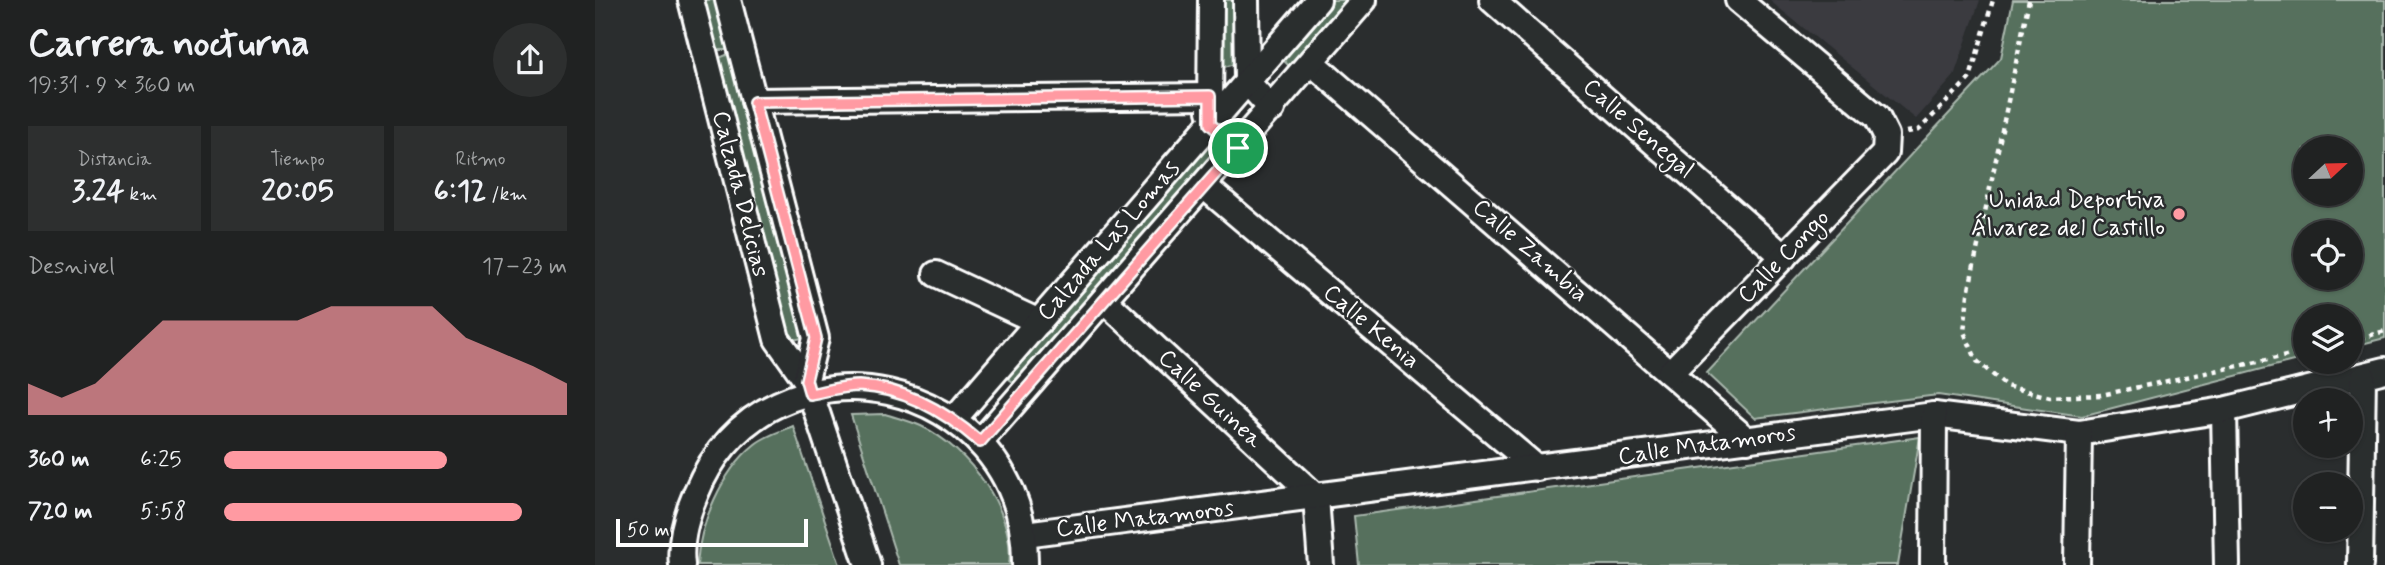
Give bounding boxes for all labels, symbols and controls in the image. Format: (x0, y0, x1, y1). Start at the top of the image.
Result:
text: Carrera nocturna (28, 20, 310, 69)
button: share (493, 23, 567, 97)
text: 19:31 · 9 × 360 m (28, 71, 195, 101)
street label: Calle Senegal (1574, 72, 1700, 188)
street label: Calzada Delicias (704, 108, 776, 281)
pin (1208, 118, 1268, 178)
icon: arrive (1219, 129, 1257, 167)
north arrow (2293, 136, 2363, 206)
map controls (2293, 136, 2363, 542)
text: Distancia (77, 147, 152, 172)
text: Tiempo (270, 147, 325, 172)
text: Ritmo (455, 147, 506, 172)
street label: Calzada Las Lomas (1031, 154, 1187, 328)
text: 3.24 (72, 172, 124, 211)
text: 20:05 (261, 172, 334, 211)
text: 6:12 (434, 172, 486, 211)
text: km (124, 182, 157, 207)
text: /km (486, 182, 527, 207)
place label: Unidad Deportiva Álvarez del Castillo (1971, 185, 2165, 244)
street label: Calle Zambia (1466, 192, 1594, 310)
street label: Calle Congo (1731, 203, 1838, 312)
marker: Unidad Deportiva Álvarez del Castillo (2171, 206, 2187, 222)
button: locate (2293, 220, 2363, 290)
text: Desnivel (28, 252, 115, 282)
text: 17–23 m (482, 252, 567, 282)
street label: Calle Kenia (1316, 278, 1426, 376)
button: layers (2293, 304, 2363, 374)
street label: Calle Guinea (1151, 343, 1269, 456)
button: + (2293, 388, 2363, 458)
street label: Calle Matamoros (1616, 417, 1798, 473)
text: 360 m (28, 445, 89, 475)
text: 6:25 (140, 445, 181, 475)
button: − (2293, 472, 2363, 542)
street label: Calle Matamoros (1054, 493, 1236, 545)
text: 720 m (28, 497, 92, 527)
text: 5:58 (140, 497, 186, 527)
scale bar (616, 516, 809, 548)
text: 50 m (627, 518, 670, 543)

